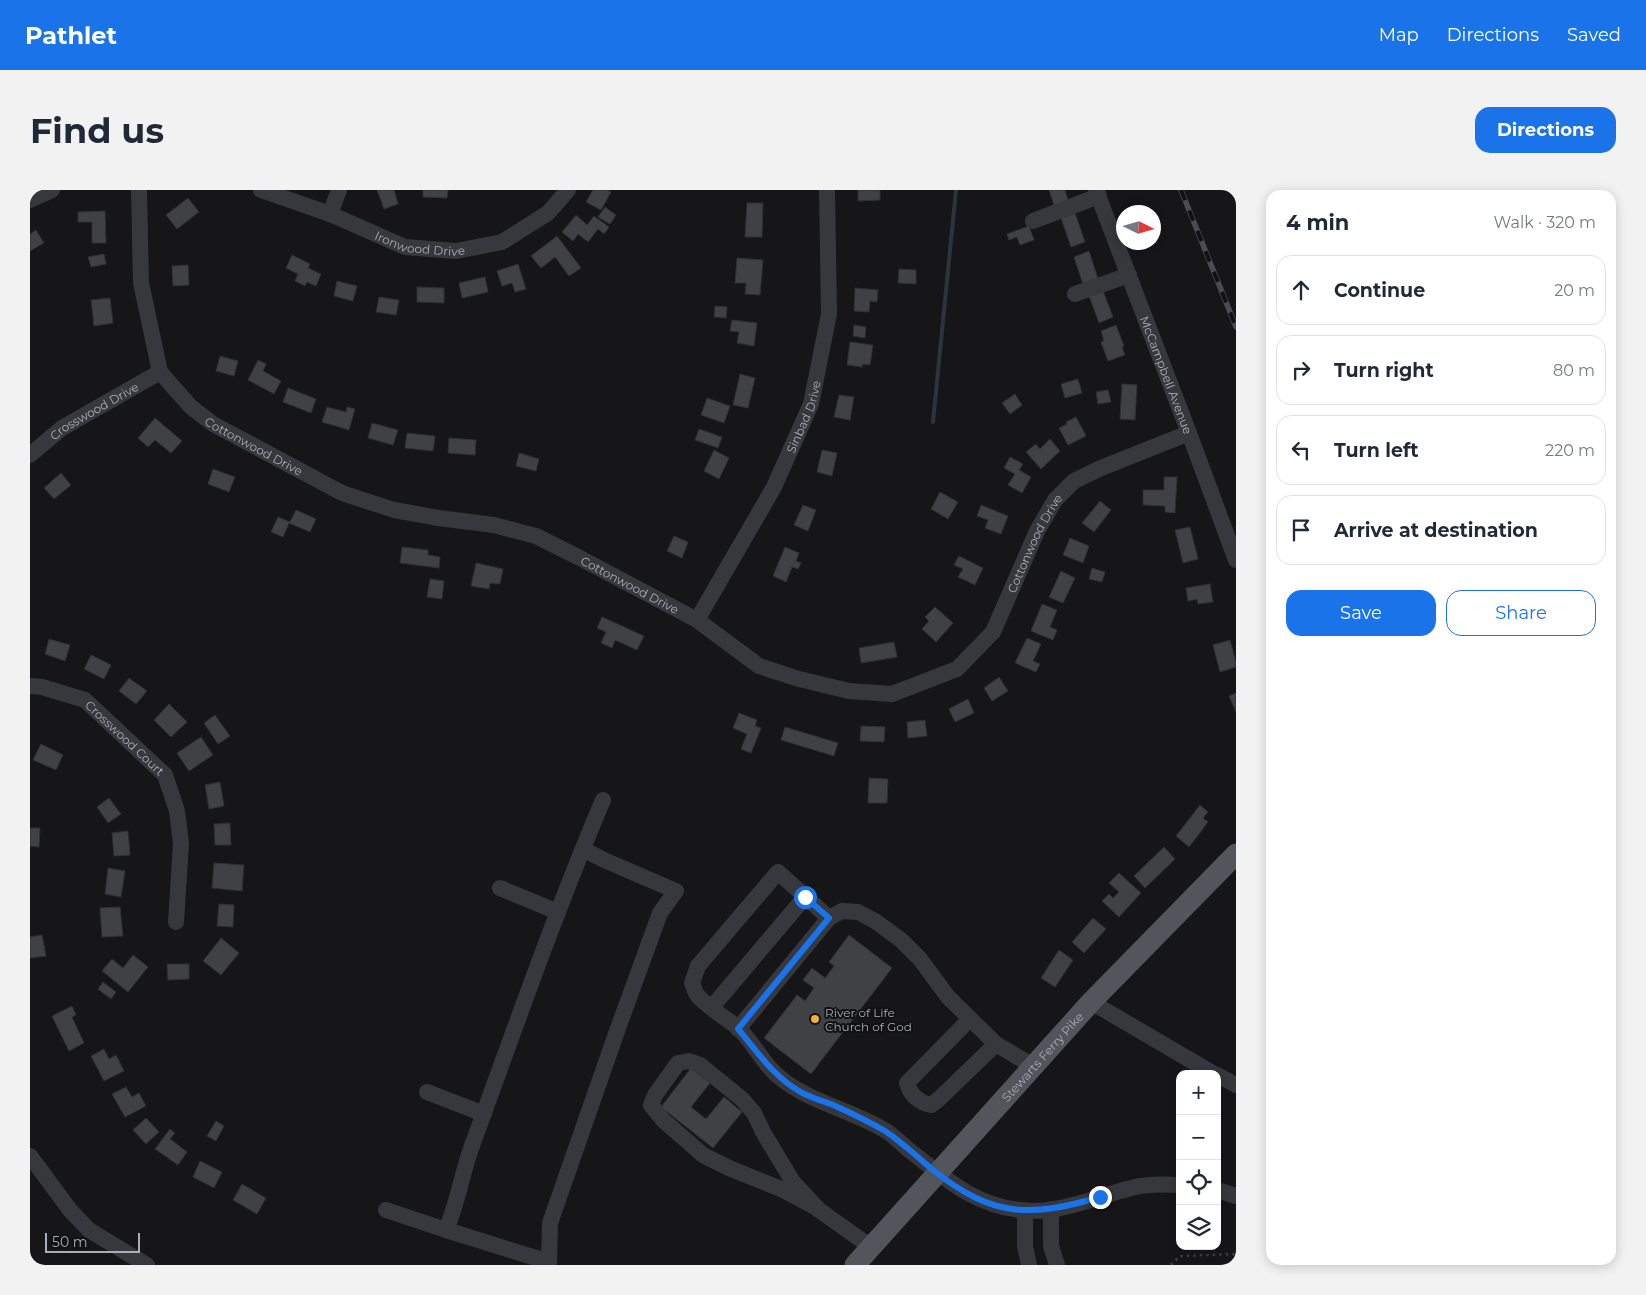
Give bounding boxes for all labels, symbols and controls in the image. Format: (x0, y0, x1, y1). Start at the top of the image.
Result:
text: Pathlet (25, 21, 117, 50)
text: Map (1379, 24, 1419, 46)
text: Directions (1447, 24, 1539, 46)
text: Saved (1567, 24, 1621, 46)
button: Directions (1475, 107, 1616, 153)
text: Find us (30, 109, 164, 152)
north arrow (1116, 205, 1161, 250)
text: 4 min (1286, 210, 1349, 235)
text: Walk · 320 m (1494, 213, 1596, 232)
street label: Ironwood Drive (373, 227, 466, 259)
icon: ahead (1287, 276, 1315, 304)
text: Continue (1334, 279, 1425, 302)
text: 20 m (1554, 281, 1595, 300)
street label: McCampbell Avenue (1137, 314, 1196, 436)
icon: right (1287, 356, 1315, 384)
text: Turn right (1334, 359, 1434, 382)
text: 80 m (1553, 361, 1595, 380)
street label: Crosswood Drive (46, 379, 141, 443)
street label: Sinbad Drive (783, 379, 823, 455)
street label: Cottonwood Drive (202, 413, 305, 478)
icon: left (1287, 436, 1315, 464)
text: Turn left (1334, 439, 1419, 462)
text: 220 m (1545, 441, 1595, 460)
street label: Cottonwood Drive (1004, 490, 1065, 595)
icon: arrive (1287, 516, 1315, 544)
text: Arrive at destination (1334, 519, 1538, 542)
street label: Cottonwood Drive (578, 552, 682, 617)
button: Save (1286, 590, 1436, 636)
button: Share (1446, 590, 1596, 636)
street label: Crosswood Court (83, 697, 168, 778)
route start (794, 886, 817, 909)
place label: River of Life Church of God (825, 1005, 912, 1034)
street label: Stewarts Ferry Pike (998, 1009, 1086, 1105)
marker: River of Life Church of God (809, 1013, 821, 1025)
map controls (1176, 1070, 1221, 1250)
button: + (1176, 1070, 1221, 1115)
button: − (1176, 1115, 1221, 1160)
button: locate (1176, 1160, 1221, 1205)
route end (1089, 1186, 1112, 1209)
button: layers (1176, 1205, 1221, 1250)
scale bar (45, 1230, 140, 1253)
text: 50 m (52, 1233, 88, 1251)

